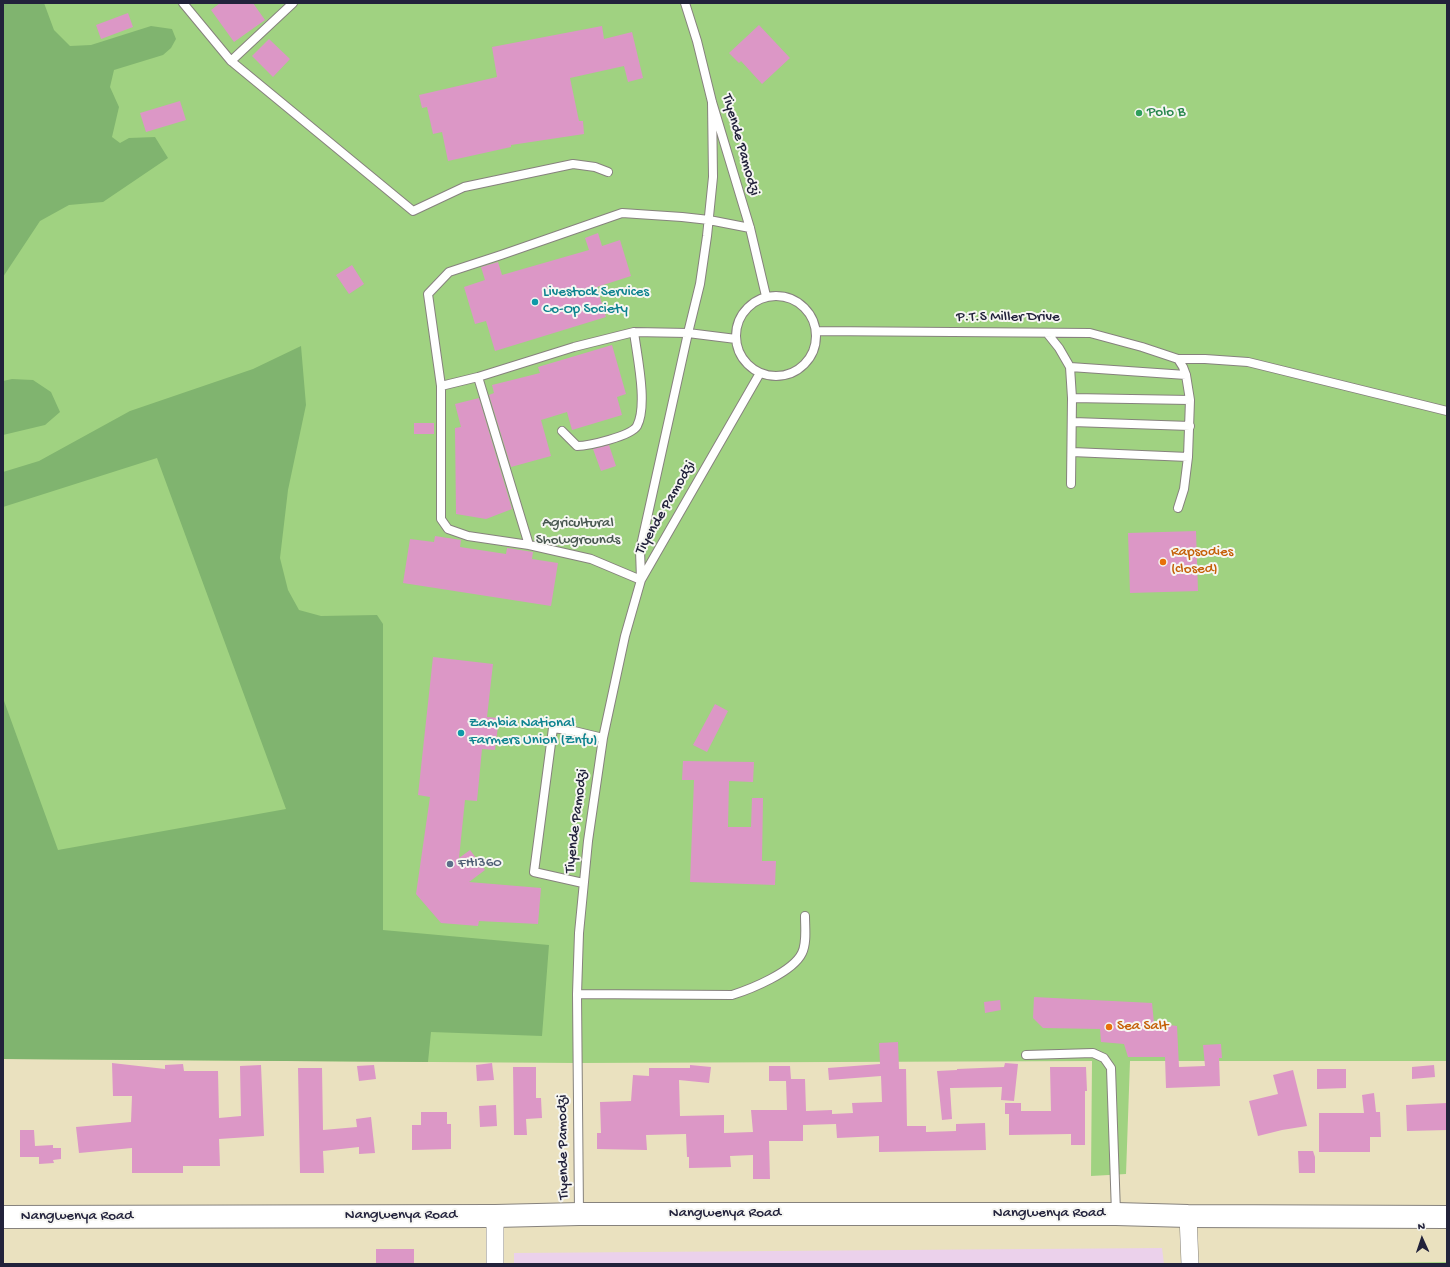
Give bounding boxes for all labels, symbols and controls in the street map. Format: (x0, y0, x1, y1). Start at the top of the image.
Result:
street label: Tiyende Pamodzi (717, 92, 763, 198)
place label: Polo B (1147, 104, 1185, 122)
marker: Polo B (1134, 108, 1144, 118)
place label: Livestock Services Co-Op Society (543, 284, 649, 319)
marker: Livestock Services Co-Op Society (530, 297, 540, 307)
street label: P.T.S Miller Drive (956, 309, 1060, 327)
street label: Tiyende Pamodzi (632, 458, 700, 558)
park label: Agricultural Showgrounds (536, 515, 620, 550)
place label: Rapsodies (closed) (1171, 544, 1233, 579)
marker: Rapsodies (closed) (1158, 557, 1168, 567)
place label: Zambia National Farmers Union (Znfu) (469, 715, 598, 750)
marker: Zambia National Farmers Union (Znfu) (456, 728, 466, 738)
street label: Tiyende Pamodzi (562, 768, 592, 874)
place label: FHI360 (458, 855, 502, 873)
marker: FHI360 (445, 859, 455, 869)
place label: Sea Salt (1117, 1018, 1168, 1036)
marker: Sea Salt (1104, 1022, 1114, 1032)
street label: Tiyende Pamodzi (554, 1094, 574, 1200)
street label: Nangwenya Road (669, 1205, 781, 1223)
street label: Nangwenya Road (993, 1205, 1105, 1223)
street label: Nangwenya Road (345, 1207, 457, 1225)
street label: Nangwenya Road (21, 1208, 133, 1226)
north arrow (1402, 1219, 1442, 1259)
text: N (1417, 1221, 1425, 1233)

